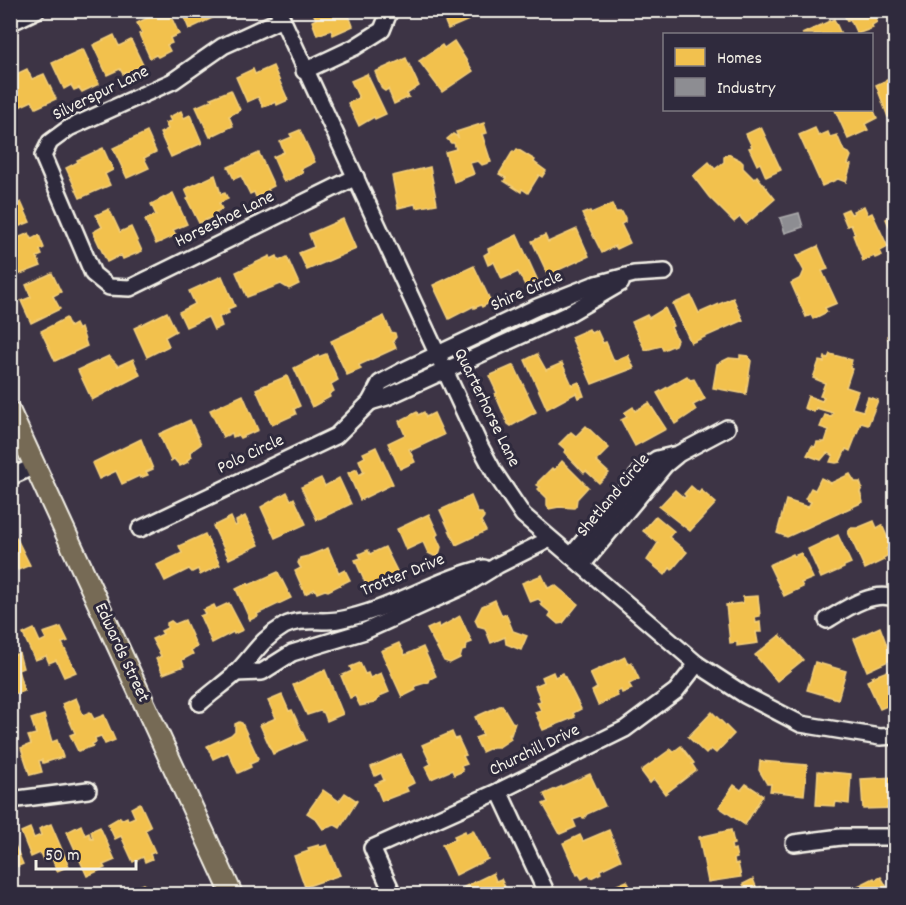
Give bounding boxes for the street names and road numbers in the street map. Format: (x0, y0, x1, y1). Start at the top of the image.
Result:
street label: Silverspur Lane (49, 60, 153, 128)
street label: Horseshoe Lane (171, 185, 279, 255)
street label: Shire Circle (487, 265, 567, 319)
street label: Quarterhorse Lane (446, 344, 526, 472)
street label: Polo Circle (214, 429, 288, 481)
street label: Shetland Circle (571, 449, 657, 543)
street label: Trotter Drive (357, 548, 449, 604)
street label: Edwards Street (87, 599, 155, 707)
street label: Churchill Drive (486, 718, 584, 784)

